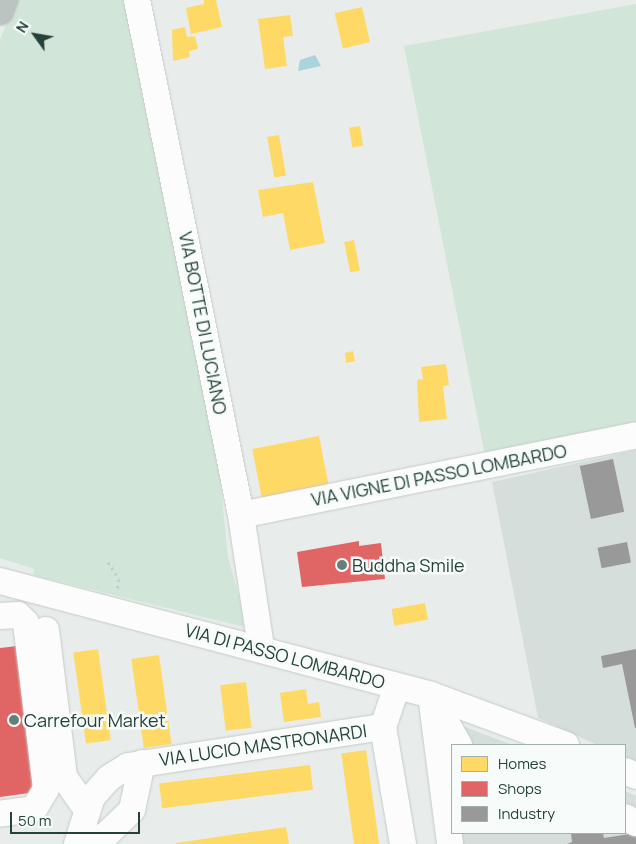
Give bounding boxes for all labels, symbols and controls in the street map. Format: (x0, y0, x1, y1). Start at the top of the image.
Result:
north arrow (10, 10, 60, 60)
text: N (11, 17, 33, 36)
street label: VIA BOTTE DI LUCIANO (175, 230, 231, 416)
street label: VIA VIGNE DI PASSO LOMBARDO (309, 440, 569, 510)
place label: Buddha Smile (352, 554, 465, 576)
marker: Buddha Smile (336, 559, 348, 571)
street label: VIA DI PASSO LOMBARDO (183, 619, 387, 693)
place label: Carrefour Market (24, 709, 166, 731)
marker: Carrefour Market (8, 714, 20, 726)
street label: VIA LUCIO MASTRONARDI (158, 720, 368, 770)
legend (451, 744, 626, 834)
text: Homes (498, 753, 546, 774)
text: Shops (498, 778, 542, 799)
scale bar (12, 802, 142, 834)
text: Industry (498, 803, 555, 824)
text: 50 m (18, 810, 52, 831)

